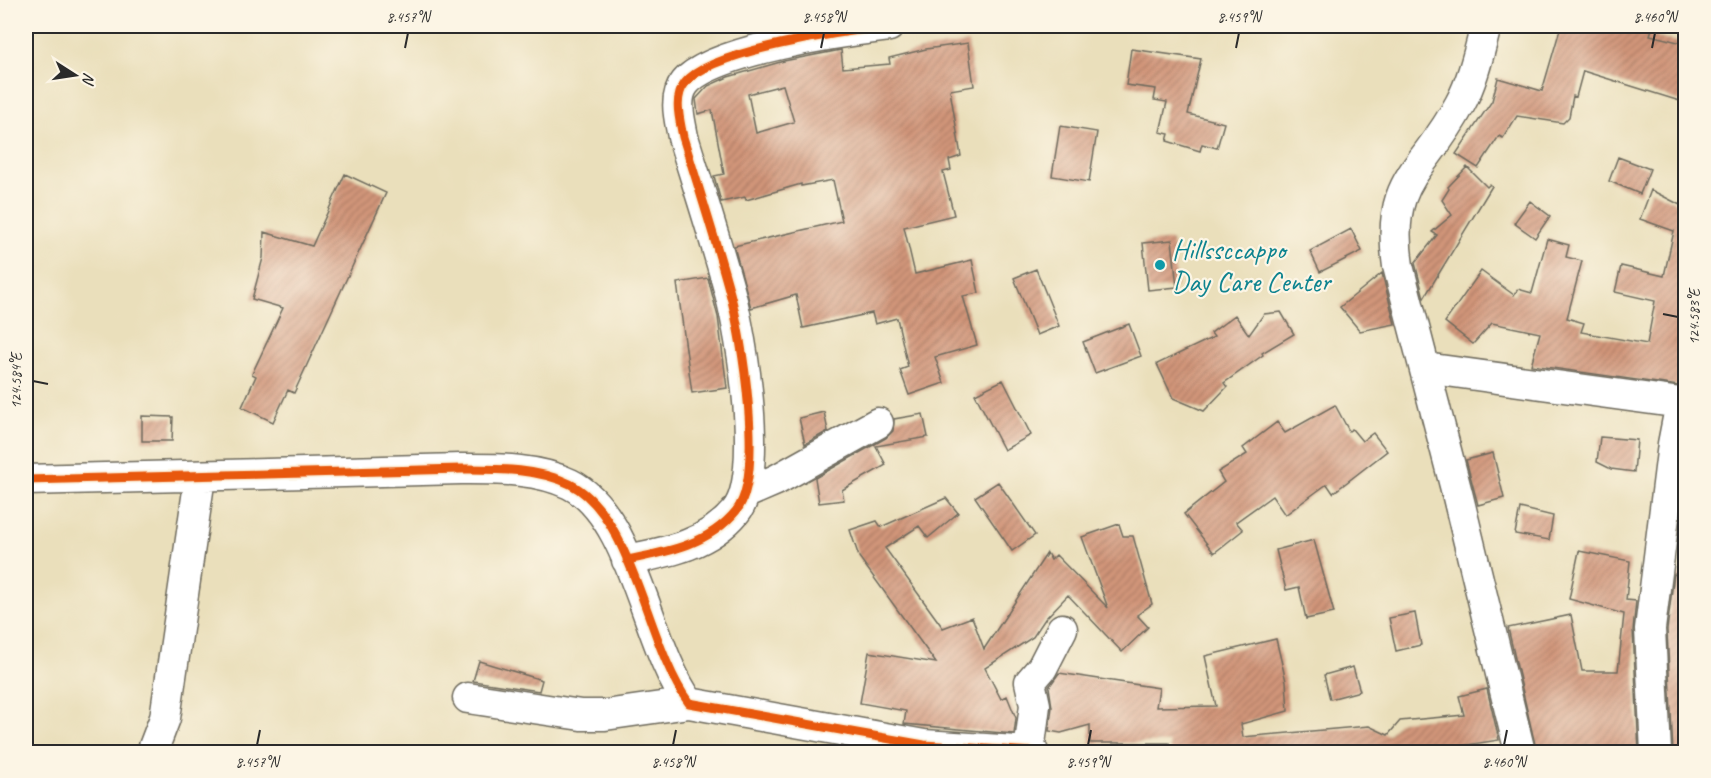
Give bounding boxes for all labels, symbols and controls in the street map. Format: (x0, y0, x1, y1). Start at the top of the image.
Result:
text: 8.457°N (386, 8, 433, 27)
text: 8.458°N (802, 8, 849, 27)
text: 8.459°N (1217, 8, 1264, 27)
text: 8.460°N (1633, 8, 1680, 27)
north arrow (45, 45, 105, 105)
text: N (77, 71, 100, 88)
place label: Hillssccappo Day Care Center (1172, 232, 1332, 299)
marker: Hillssccappo Day Care Center (1153, 258, 1167, 272)
text: 124.583°E (1685, 287, 1704, 345)
text: 124.584°E (7, 351, 26, 409)
text: 8.457°N (235, 753, 282, 772)
text: 8.458°N (651, 753, 698, 772)
text: 8.459°N (1066, 753, 1113, 772)
text: 8.460°N (1482, 753, 1529, 772)

